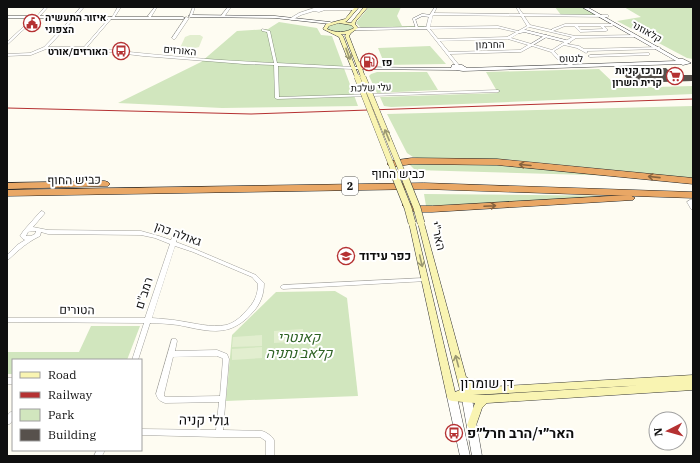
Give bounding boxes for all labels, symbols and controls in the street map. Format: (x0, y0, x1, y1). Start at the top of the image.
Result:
place label: איזור התעשיה הצפוני (45, 11, 107, 36)
public building icon: איזור התעשיה הצפוני (22, 13, 42, 33)
street label: קלאוזנר (629, 18, 664, 45)
street label: החרמון (475, 38, 505, 51)
bus stop icon: האורזים/אורט (111, 41, 131, 61)
street label: האורזים (163, 43, 197, 58)
place label: האורזים/אורט (48, 45, 108, 58)
one-way arrow (344, 48, 352, 60)
fuel station icon: פז (359, 52, 379, 72)
street label: לנטוס (559, 52, 583, 65)
place label: פז (382, 56, 392, 69)
place label: מרכז קניות קרית השרון (612, 64, 662, 89)
supermarket icon: מרכז קניות קרית השרון (665, 66, 685, 86)
street label: עלי שלכת (350, 80, 392, 95)
one-way arrow (382, 129, 390, 141)
one-way arrow (519, 161, 532, 168)
street label: כביש החוף (371, 166, 425, 181)
street label: כביש החוף (47, 172, 101, 187)
one-way arrow (648, 173, 661, 181)
road number: 2 (342, 177, 358, 195)
one-way arrow (483, 203, 496, 210)
street label: גאולה כהן (153, 218, 204, 249)
street label: האר"י (428, 220, 449, 252)
school or university icon: כפר עידוד (336, 246, 356, 266)
place label: כפר עידוד (359, 248, 411, 263)
one-way arrow (417, 254, 425, 267)
street label: רמב"ם (131, 275, 156, 311)
street label: הטורים (59, 302, 95, 317)
park label: קאנטרי קלאב נתניה (266, 328, 334, 362)
one-way arrow (453, 355, 461, 368)
legend (12, 359, 142, 451)
text: Road (48, 367, 77, 382)
street label: דן שומרון (460, 374, 514, 392)
text: Railway (48, 387, 93, 402)
text: Park (48, 407, 74, 422)
street label: גולי קניה (179, 411, 229, 429)
north arrow (648, 411, 688, 451)
bus stop icon: האר״י/הרב חרל״פ (444, 423, 464, 443)
place label: האר״י/הרב חרל״פ (467, 424, 574, 442)
text: Building (48, 427, 96, 442)
text: N (651, 427, 665, 437)

